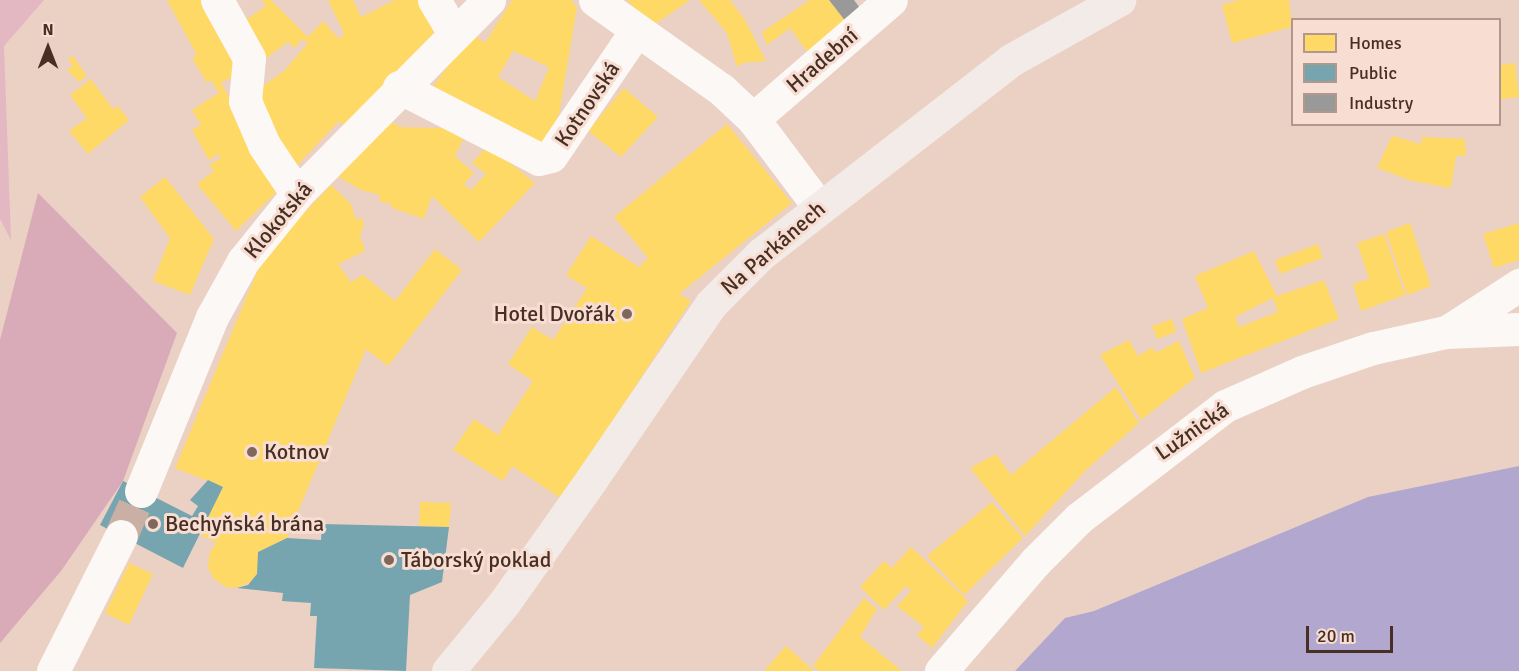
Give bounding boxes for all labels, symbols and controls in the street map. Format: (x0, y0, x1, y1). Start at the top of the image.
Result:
north arrow (18, 18, 78, 78)
legend (1291, 18, 1501, 126)
text: N (42, 20, 54, 40)
street label: Hradební (781, 22, 863, 98)
text: Homes (1349, 32, 1402, 54)
street label: Kotnovská (549, 57, 625, 151)
text: Public (1349, 62, 1397, 84)
text: Industry (1349, 92, 1413, 114)
street label: Klokotská (238, 176, 318, 264)
street label: Na Parkánech (715, 195, 831, 301)
place label: Hotel Dvořák (494, 301, 615, 327)
marker: Hotel Dvořák (620, 307, 634, 321)
street label: Lužnická (1150, 396, 1234, 466)
place label: Kotnov (264, 439, 329, 465)
marker: Kotnov (245, 445, 259, 459)
place label: Bechyňská brána (165, 511, 324, 537)
marker: Bechyňská brána (146, 517, 160, 531)
place label: Táborský poklad (401, 547, 551, 573)
marker: Táborský poklad (382, 553, 396, 567)
scale bar (1309, 614, 1396, 652)
text: 20 m (1317, 625, 1355, 647)

